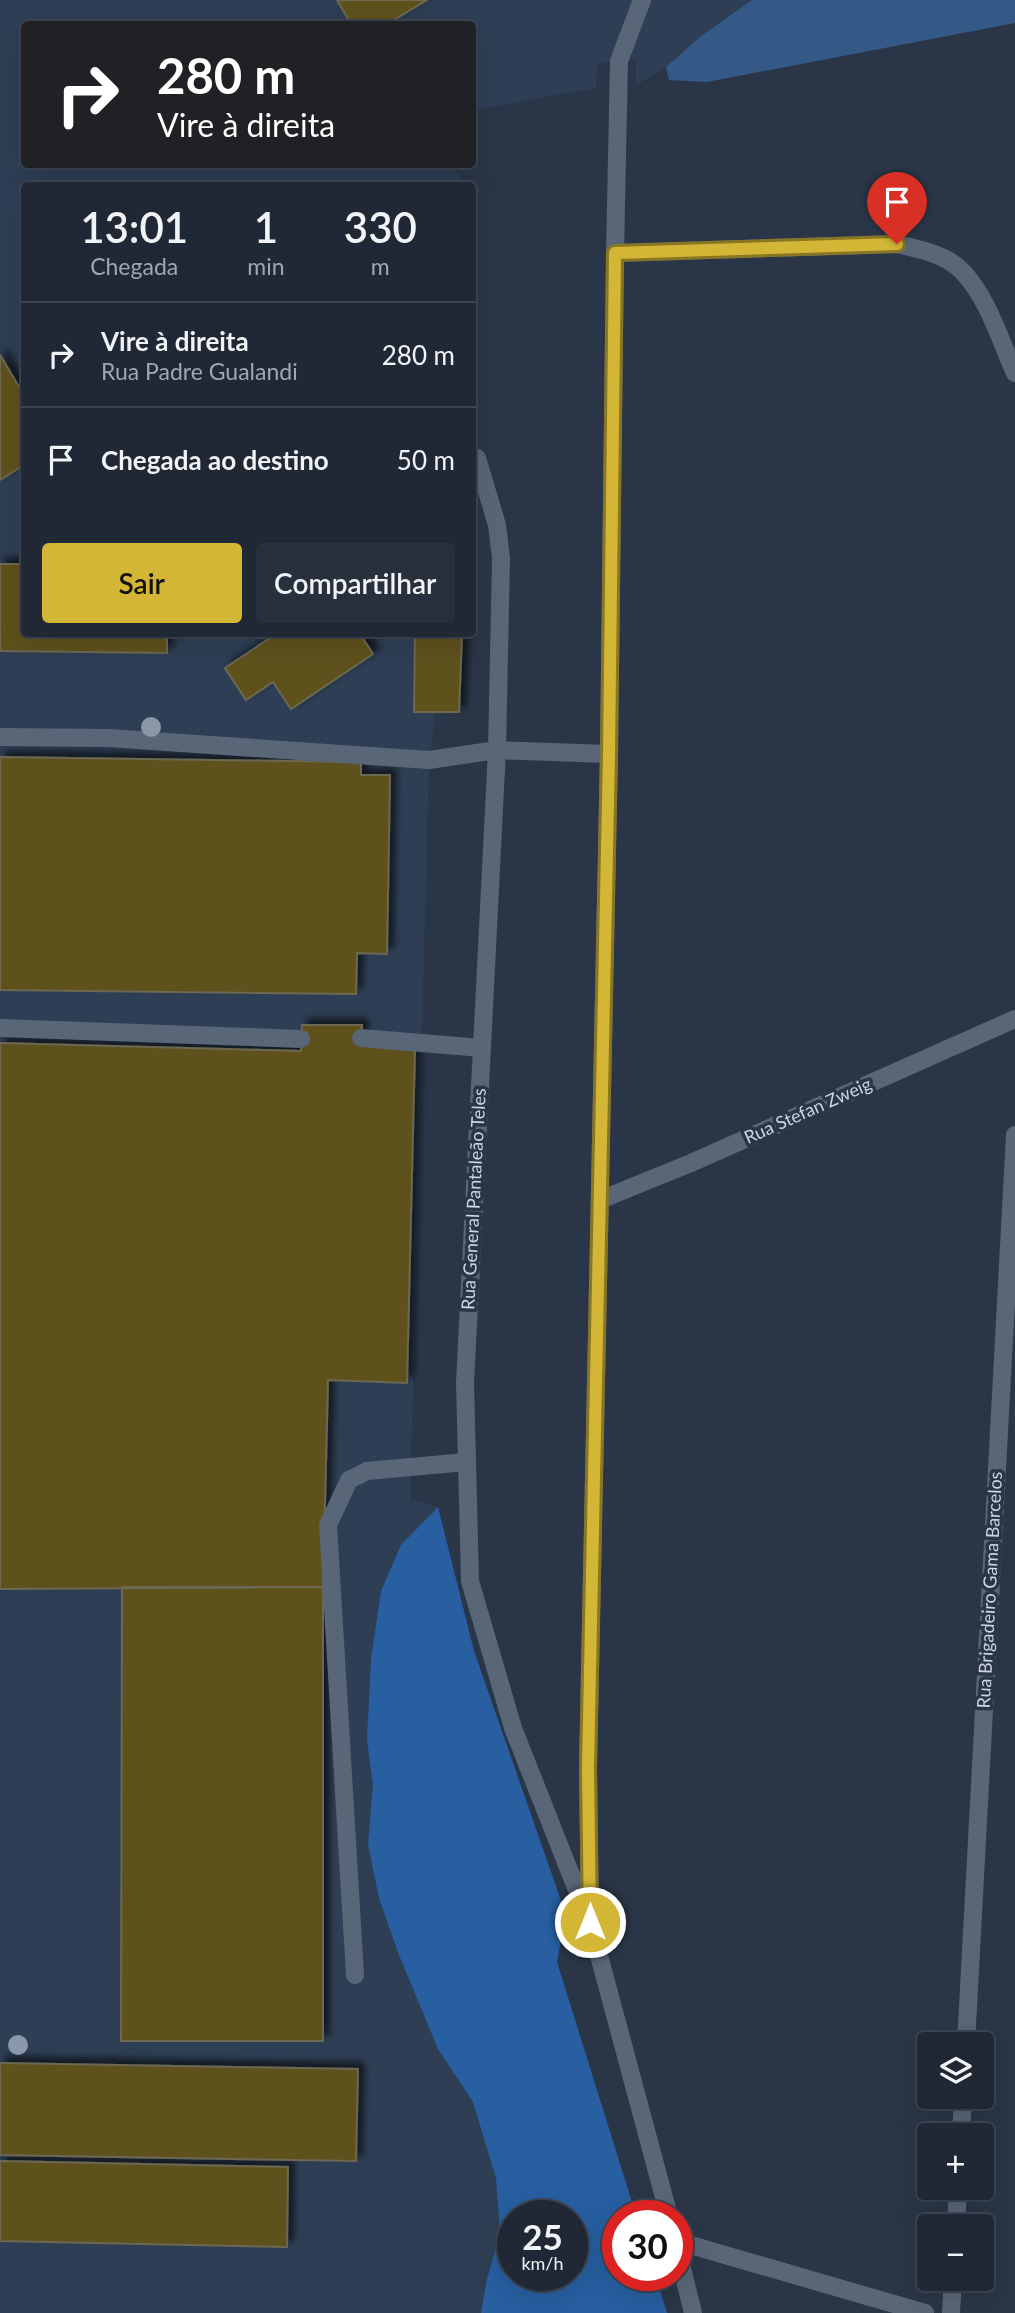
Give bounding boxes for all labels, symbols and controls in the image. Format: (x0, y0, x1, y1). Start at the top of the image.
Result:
text: 280 m (157, 46, 295, 104)
icon: right (42, 49, 133, 140)
text: Vire à direita (157, 105, 335, 144)
pin (867, 172, 927, 244)
icon: arrive (878, 183, 916, 221)
text: 13:01 (80, 202, 188, 252)
text: 1 (254, 202, 278, 252)
text: 330 (344, 202, 417, 252)
text: Chegada (90, 252, 178, 280)
text: min (247, 252, 285, 280)
text: m (371, 252, 390, 280)
text: Vire à direita (101, 325, 249, 357)
icon: right (42, 336, 80, 374)
text: 280 m (382, 339, 455, 371)
text: Rua Padre Gualandi (101, 357, 298, 385)
icon: arrive (42, 441, 80, 479)
text: Chegada ao destino (101, 444, 329, 476)
text: 50 m (397, 444, 455, 476)
button: Sair (42, 543, 242, 623)
button: Compartilhar (256, 543, 455, 623)
street label: Rua Stefan Zweig (740, 1072, 875, 1148)
street label: Rua General Pantaleão Teles (456, 1087, 490, 1310)
street label: Rua Brigadeiro Gama Barcelos (972, 1471, 1006, 1709)
position arrow (553, 1885, 627, 1959)
map controls (917, 2032, 994, 2291)
button: layers (917, 2032, 994, 2109)
button: + (917, 2123, 994, 2200)
speed limit sign: 30 (602, 2200, 693, 2291)
button: − (917, 2214, 994, 2291)
text: 25 (522, 2215, 563, 2257)
text: km/h (521, 2252, 564, 2274)

